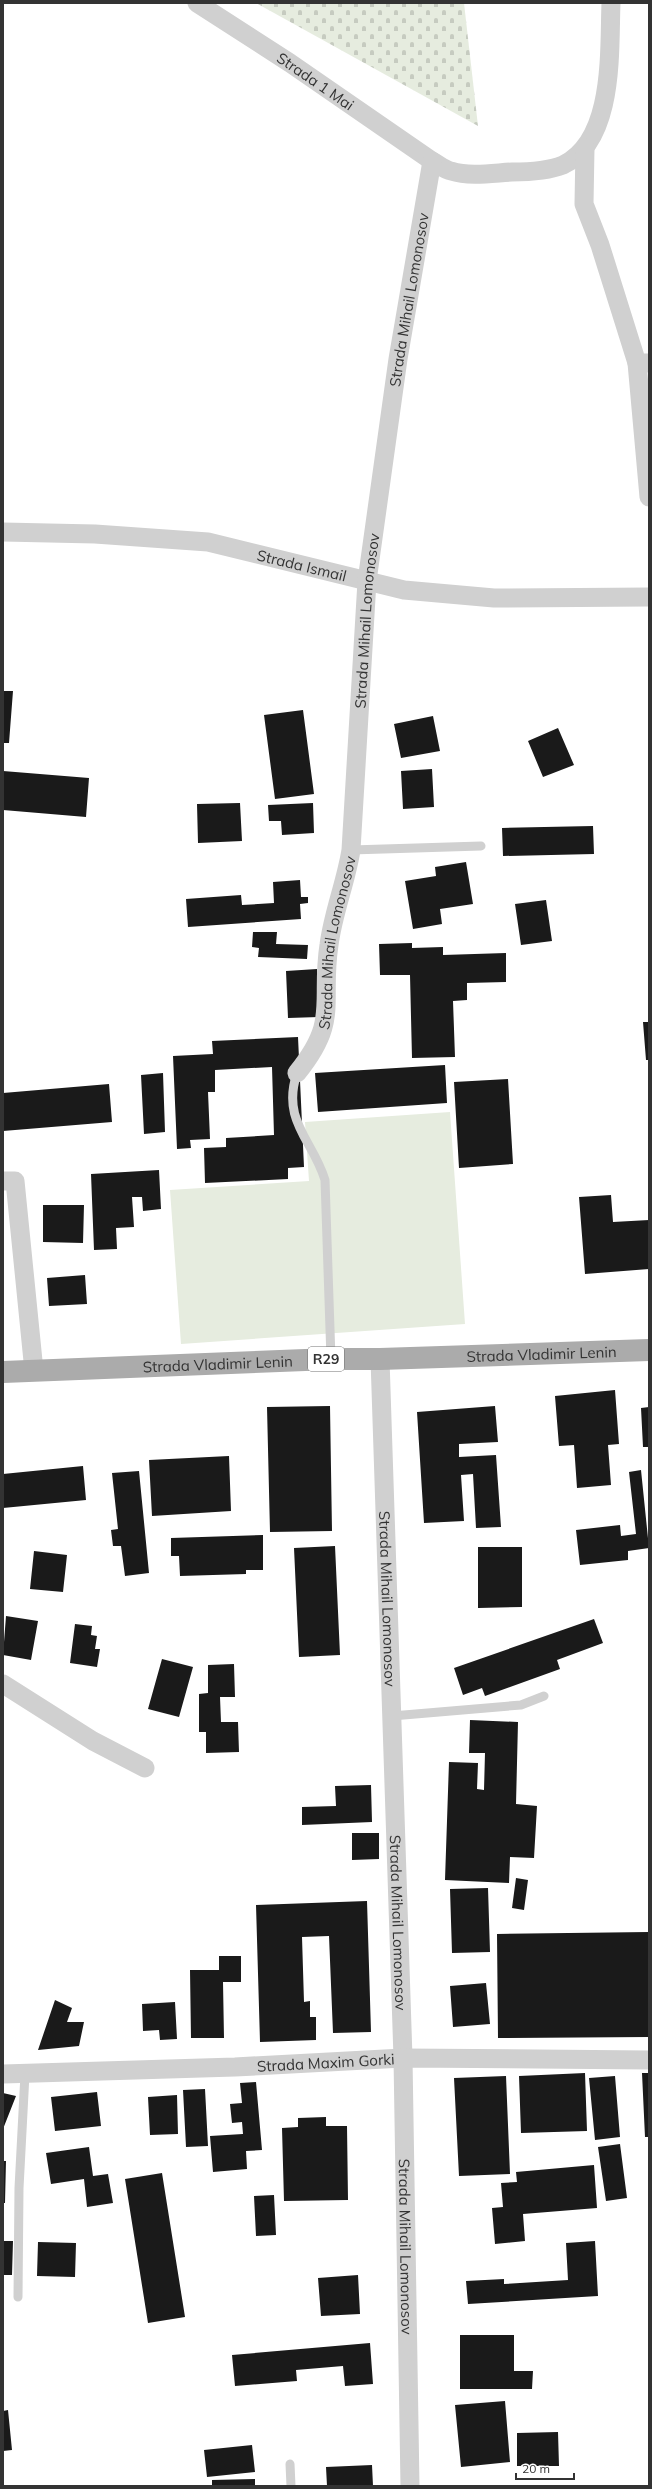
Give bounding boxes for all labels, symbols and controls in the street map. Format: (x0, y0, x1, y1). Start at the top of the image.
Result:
street label: Strada 1 Mai (274, 48, 358, 114)
street label: Strada Mihail Lomonosov (385, 211, 432, 388)
street label: Strada Mihail Lomonosov (350, 532, 383, 709)
street label: Strada Ismail (255, 545, 349, 585)
street label: Strada Mihail Lomonosov (313, 854, 359, 1031)
street label: Strada Vladimir Lenin (466, 1342, 617, 1366)
road number: R29 (308, 1347, 344, 1371)
street label: Strada Vladimir Lenin (142, 1351, 293, 1376)
street label: Strada Mihail Lomonosov (376, 1511, 400, 1687)
street label: Strada Mihail Lomonosov (386, 1834, 411, 2011)
street label: Strada Maxim Gorki (256, 2049, 395, 2075)
street label: Strada Mihail Lomonosov (395, 2158, 417, 2335)
scale bar (516, 2455, 574, 2481)
text: 20 m (522, 2461, 550, 2476)

